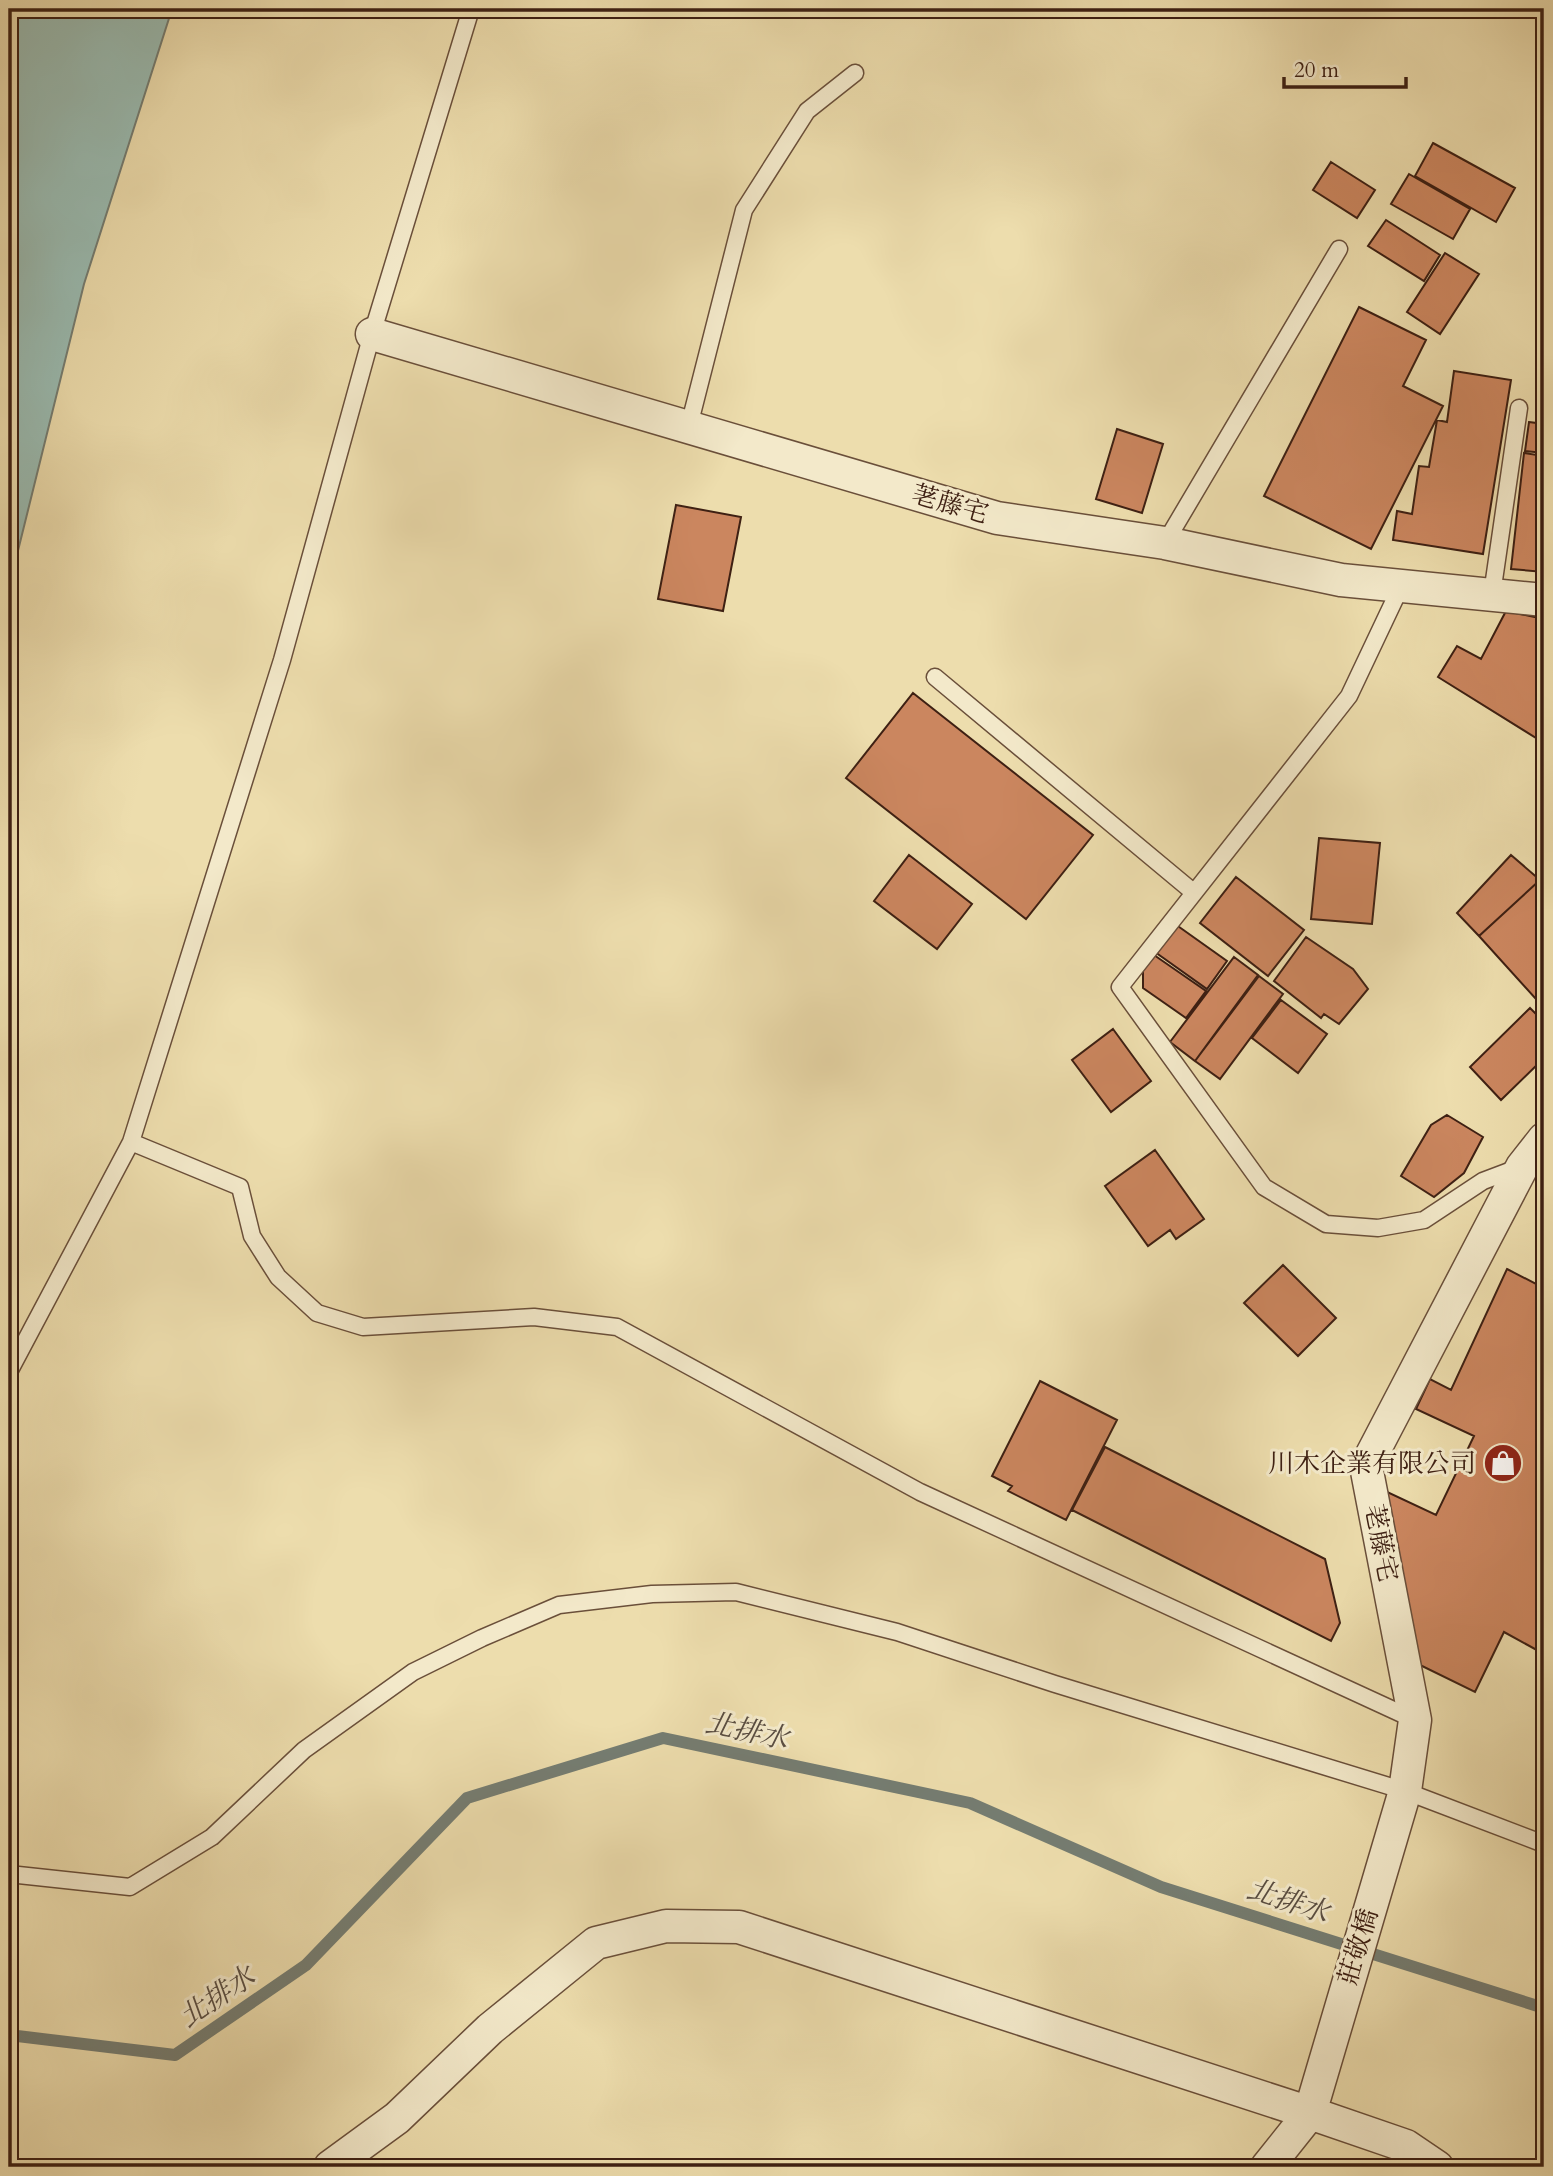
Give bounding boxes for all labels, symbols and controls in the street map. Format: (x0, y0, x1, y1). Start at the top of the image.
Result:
scale bar (1284, 46, 1406, 90)
text: 20 m (1294, 56, 1339, 85)
street label: 荖藤宅 (908, 476, 992, 532)
shop icon: 川木企業有限公司 (1482, 1442, 1524, 1484)
place label: 川木企業有限公司 (1268, 1446, 1476, 1481)
street label: 荖藤宅 (1356, 1501, 1406, 1585)
water label: 北排水 (702, 1704, 795, 1759)
water label: 北排水 (1242, 1870, 1337, 1933)
street label: 莊敬橋 (1330, 1905, 1386, 1989)
water label: 北排水 (172, 1956, 265, 2036)

